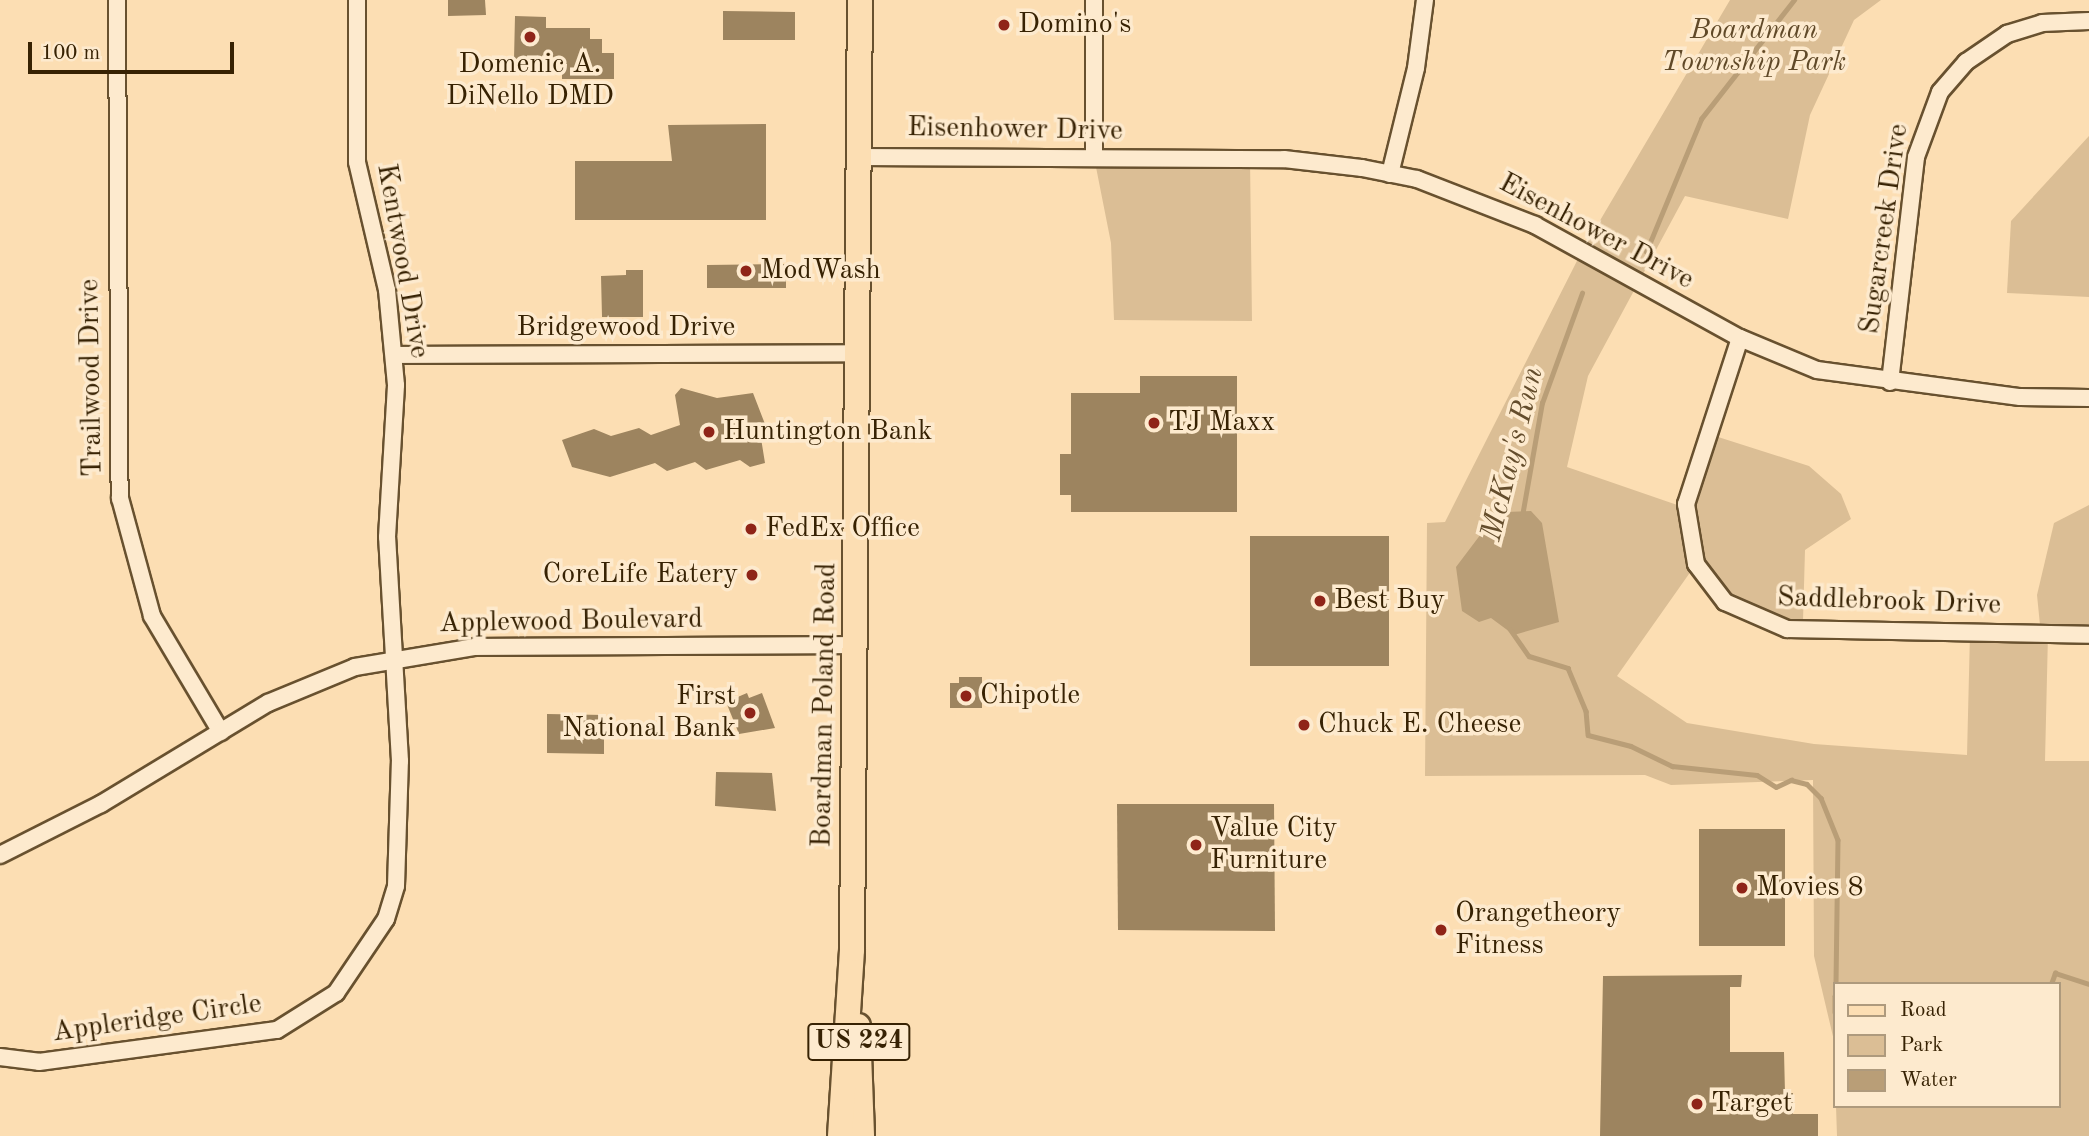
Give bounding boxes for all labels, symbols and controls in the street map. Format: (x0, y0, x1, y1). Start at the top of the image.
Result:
place label: Domino's (1018, 8, 1131, 42)
park label: Boardman Township Park (1662, 14, 1846, 80)
marker: Domino's (996, 17, 1012, 33)
scale bar (32, 28, 238, 72)
marker: Domenic A. DiNello DMD (522, 29, 538, 45)
text: 100 m (41, 43, 100, 64)
place label: Domenic A. DiNello DMD (446, 48, 614, 114)
street label: Eisenhower Drive (907, 111, 1123, 149)
street label: Sugarcreek Drive (1854, 122, 1916, 336)
street label: Kentwood Drive (368, 161, 436, 361)
street label: Eisenhower Drive (1493, 167, 1699, 297)
place label: ModWash (760, 254, 881, 288)
marker: ModWash (738, 263, 754, 279)
street label: Trailwood Drive (73, 279, 111, 477)
street label: Bridgewood Drive (517, 311, 735, 345)
water label: McKay's Run (1474, 363, 1552, 545)
place label: TJ Maxx (1168, 406, 1275, 440)
place label: Huntington Bank (723, 415, 932, 449)
marker: TJ Maxx (1146, 415, 1162, 431)
marker: Huntington Bank (701, 424, 717, 440)
place label: FedEx Office (765, 512, 920, 546)
marker: FedEx Office (743, 521, 759, 537)
place label: CoreLife Eatery (543, 558, 738, 592)
street label: Boardman Poland Road (806, 562, 844, 848)
marker: CoreLife Eatery (744, 567, 760, 583)
street label: Saddlebrook Drive (1776, 581, 2002, 623)
place label: Best Buy (1334, 584, 1445, 618)
marker: Best Buy (1312, 593, 1328, 609)
street label: Applewood Boulevard (439, 603, 703, 641)
place label: Chipotle (980, 679, 1080, 713)
place label: First National Bank (562, 680, 736, 746)
marker: Chipotle (958, 688, 974, 704)
marker: First National Bank (742, 705, 758, 721)
place label: Chuck E. Cheese (1318, 708, 1521, 742)
marker: Chuck E. Cheese (1296, 717, 1312, 733)
place label: Value City Furniture (1210, 812, 1337, 878)
marker: Value City Furniture (1188, 837, 1204, 853)
place label: Movies 8 (1756, 871, 1864, 905)
marker: Movies 8 (1734, 880, 1750, 896)
place label: Orangetheory Fitness (1455, 897, 1621, 963)
marker: Orangetheory Fitness (1433, 922, 1449, 938)
legend (1834, 982, 2061, 1108)
street label: Appleridge Circle (50, 988, 264, 1050)
text: Road (1900, 1000, 1947, 1021)
road number: US 224 (806, 1020, 912, 1064)
text: Park (1900, 1035, 1943, 1056)
text: Water (1900, 1070, 1957, 1091)
place label: Target (1711, 1087, 1793, 1121)
marker: Target (1689, 1096, 1705, 1112)

